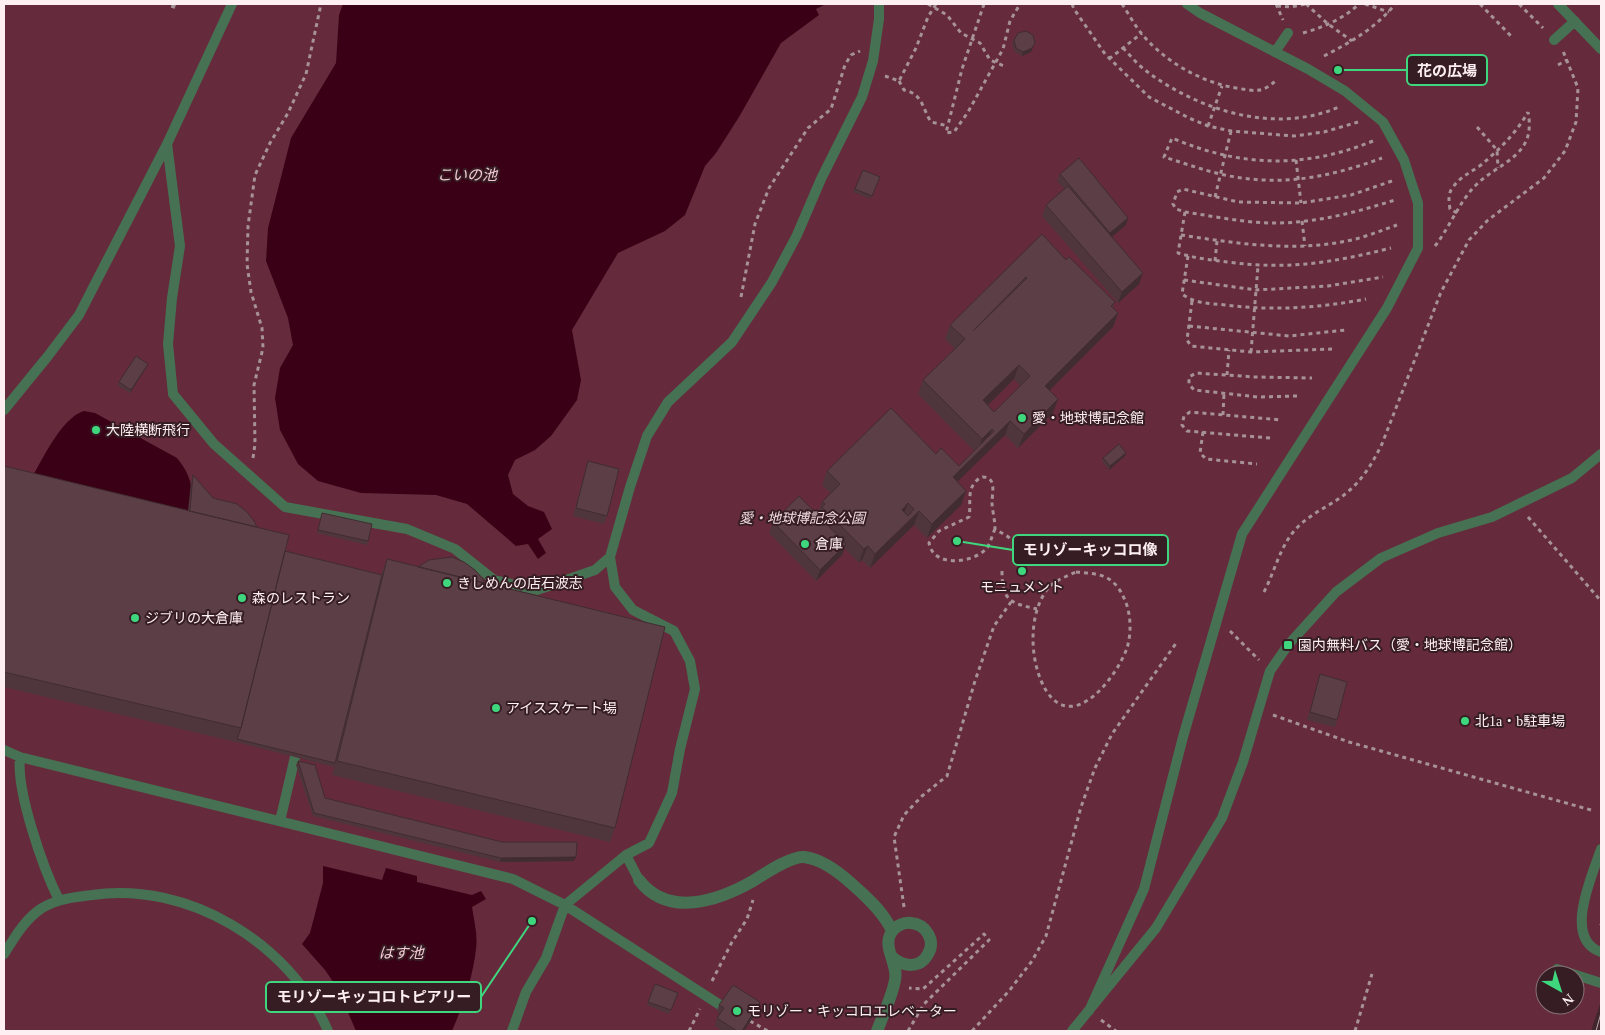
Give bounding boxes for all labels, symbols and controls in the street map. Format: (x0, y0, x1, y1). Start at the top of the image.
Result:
callout: 花の広場 (1407, 55, 1487, 85)
text: 花の広場 (1417, 63, 1477, 79)
water label: こいの池 (437, 167, 499, 183)
place label: 愛・地球博記念館 (1032, 410, 1144, 426)
marker: 愛・地球博記念館 (1016, 412, 1028, 424)
place label: 大陸横断飛行 (106, 423, 190, 438)
marker: 大陸横断飛行 (90, 424, 102, 436)
park label: 愛・地球博記念公園 (739, 511, 867, 526)
callout: モリゾーキッコロ像 (1013, 535, 1168, 565)
place label: 倉庫 (815, 537, 843, 552)
marker: 倉庫 (799, 538, 811, 550)
text: モリゾーキッコロ像 (1022, 542, 1158, 558)
marker: モニュメント (1016, 565, 1028, 577)
place label: きしめんの店石波志 (457, 576, 583, 591)
marker: きしめんの店石波志 (441, 577, 453, 589)
place label: モニュメント (980, 580, 1064, 595)
place label: 森のレストラン (252, 591, 350, 606)
marker: 森のレストラン (236, 592, 248, 604)
place label: ジブリの大倉庫 (145, 610, 243, 626)
marker: ジブリの大倉庫 (129, 612, 141, 624)
place label: 園内無料バス（愛・地球博記念館） (1298, 637, 1522, 653)
marker: 園内無料バス（愛・地球博記念館） (1282, 639, 1294, 651)
place label: アイススケート場 (506, 701, 617, 716)
marker: アイススケート場 (490, 702, 502, 714)
place label: 北1a・b駐車場 (1475, 713, 1565, 729)
marker: 北1a・b駐車場 (1459, 715, 1471, 727)
water label: はす池 (378, 945, 425, 961)
north arrow (1535, 965, 1585, 1015)
callout: モリゾーキッコロトピアリー (266, 982, 481, 1012)
text: モリゾーキッコロトピアリー (276, 989, 472, 1005)
text: N (1559, 991, 1577, 1009)
place label: モリゾー・キッコロエレベーター (747, 1004, 957, 1019)
marker: モリゾー・キッコロエレベーター (731, 1005, 743, 1017)

